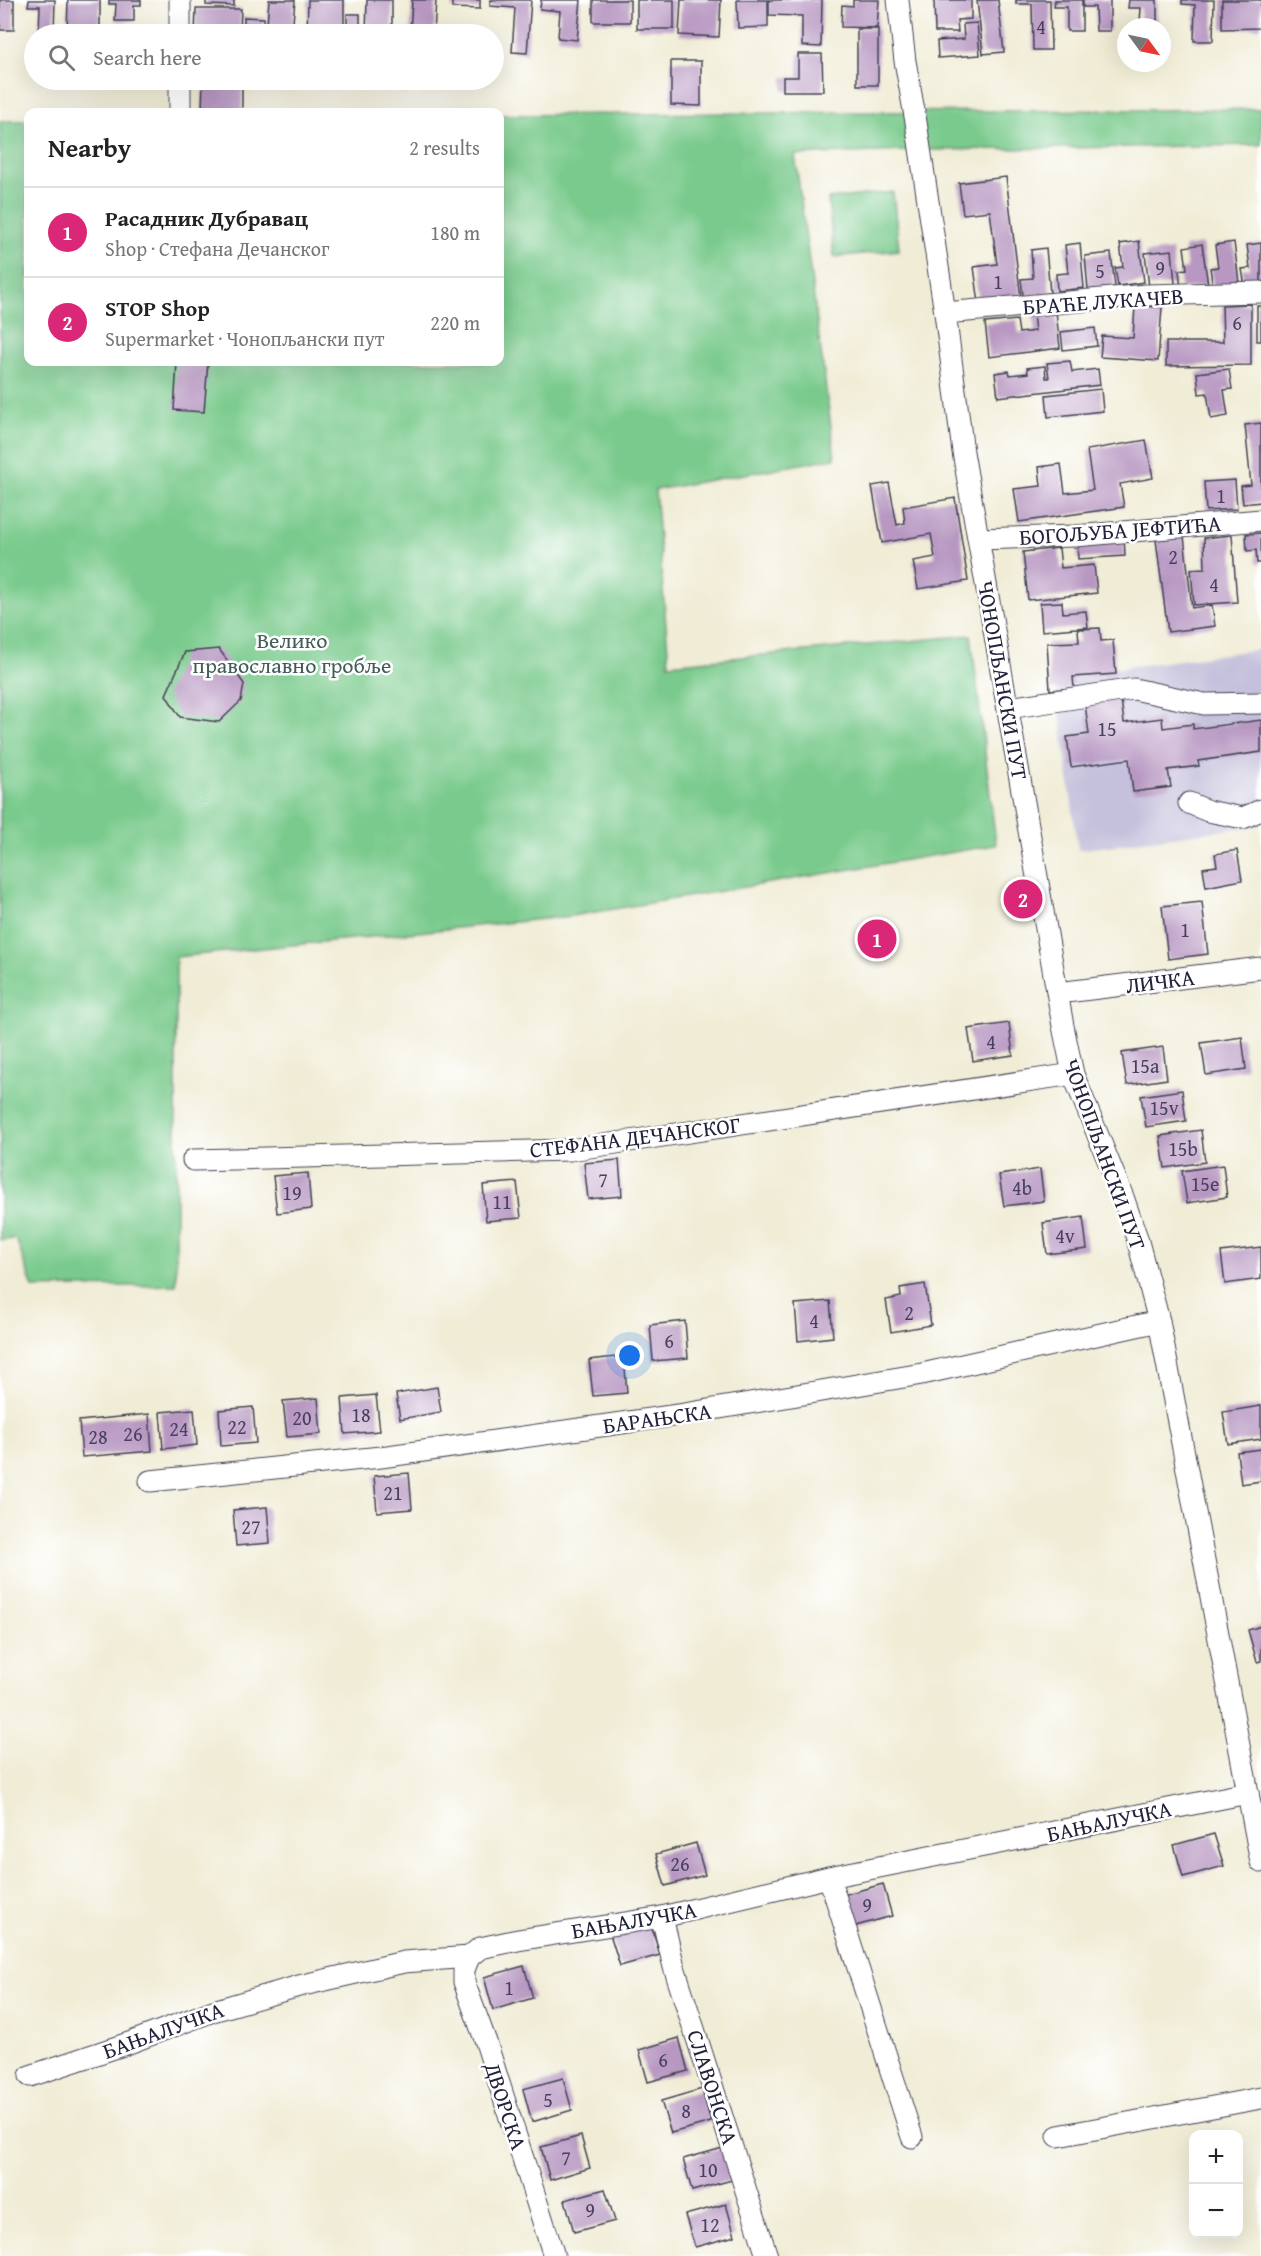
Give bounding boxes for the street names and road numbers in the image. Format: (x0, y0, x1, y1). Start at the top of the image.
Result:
street label: БРАЋЕ ЛУКАЧЕВ (1022, 279, 1184, 323)
street label: БОГОЉУБА ЈЕФТИЋА (1018, 507, 1223, 553)
street label: ЧОНОПЉАНСКИ ПУТ (970, 578, 1036, 782)
street label: ЛИЧКА (1124, 961, 1197, 1001)
street label: ЧОНОПЉАНСКИ ПУТ (1056, 1054, 1154, 1254)
street label: СТЕФАНА ДЕЧАНСКОГ (528, 1108, 742, 1166)
street label: БАРАЊСКА (601, 1394, 714, 1441)
street label: БАЊАЛУЧКА (1044, 1792, 1175, 1850)
street label: БАЊАЛУЧКА (569, 1893, 700, 1947)
street label: БАЊАЛУЧКА (98, 1993, 229, 2067)
street label: СЛАВОНСКА (679, 2026, 747, 2149)
street label: ДВОРСКА (476, 2057, 535, 2155)

